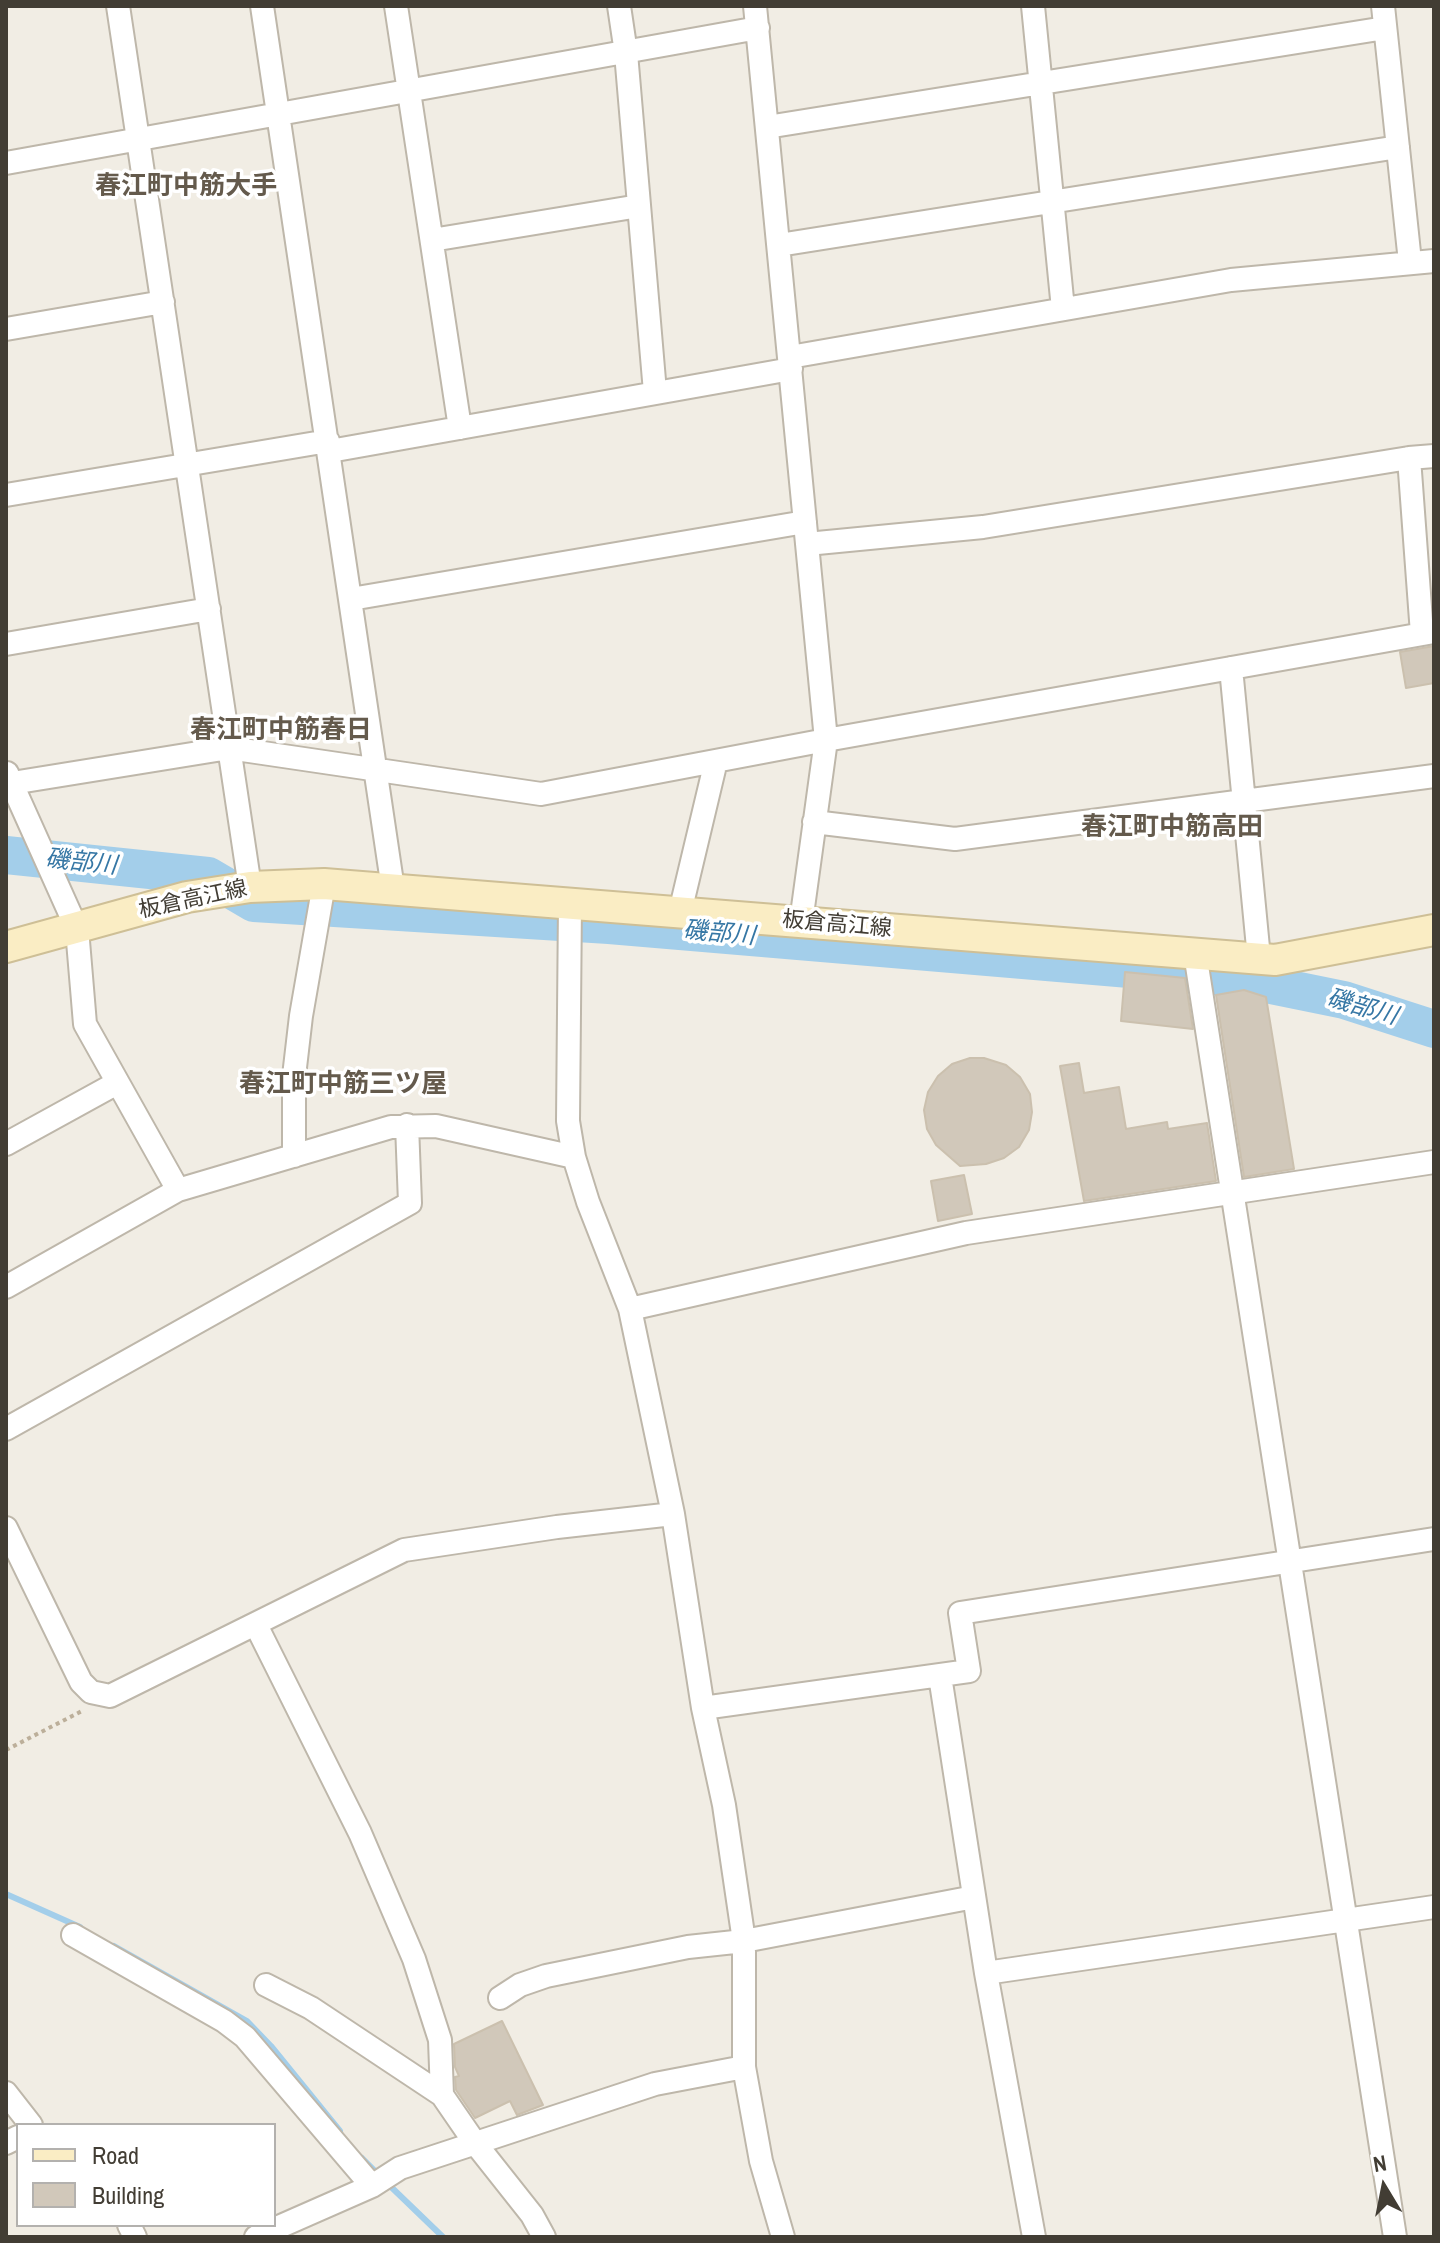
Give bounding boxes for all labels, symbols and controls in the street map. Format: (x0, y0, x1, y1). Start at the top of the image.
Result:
district label: 春江町中筋大手 (95, 171, 277, 203)
district label: 春江町中筋春日 (190, 715, 372, 747)
district label: 春江町中筋高田 (1081, 812, 1263, 844)
water label: 磯部川 (44, 845, 118, 881)
street label: 板倉高江線 (136, 876, 250, 924)
street label: 板倉高江線 (781, 907, 893, 943)
water label: 磯部川 (682, 917, 756, 951)
water label: 磯部川 (1323, 984, 1401, 1032)
district label: 春江町中筋三ツ屋 (239, 1069, 447, 1101)
legend (16, 2123, 276, 2227)
text: Road (92, 2139, 139, 2171)
north arrow (1344, 2147, 1424, 2227)
text: N (1371, 2147, 1389, 2179)
text: Building (92, 2179, 164, 2211)

